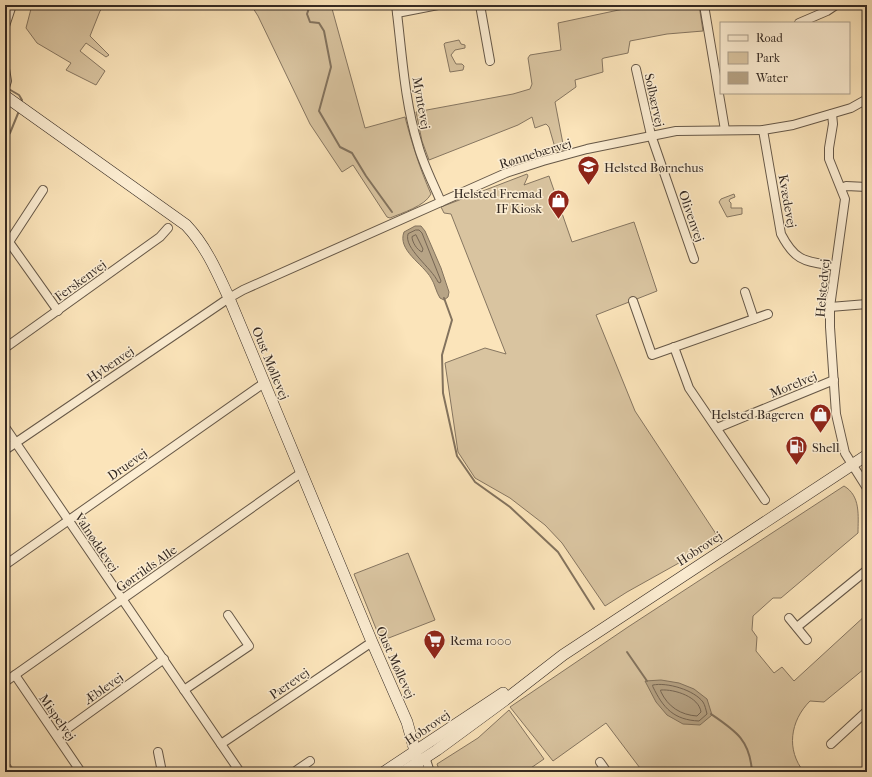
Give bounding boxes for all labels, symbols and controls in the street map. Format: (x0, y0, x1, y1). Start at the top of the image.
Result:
legend (720, 22, 850, 94)
text: Road (756, 31, 783, 45)
text: Park (756, 51, 781, 65)
text: Water (755, 71, 789, 85)
street label: Solbærvej (642, 72, 667, 128)
street label: Myntevej (410, 76, 433, 130)
street label: Rønnebærvej (497, 135, 573, 172)
school or university icon: Helsted Børnehus (575, 154, 601, 187)
place label: Helsted Børnehus (604, 160, 704, 175)
street label: Kvædevej (775, 173, 800, 229)
place label: Helsted Fremad IF Kiosk (453, 186, 543, 216)
shop icon: Helsted Fremad IF Kiosk (545, 187, 571, 220)
street label: Olivenvej (676, 188, 707, 244)
street label: Ferskenvej (52, 257, 109, 304)
street label: Helstedvej (812, 258, 833, 318)
street label: Oust Møllevej (249, 324, 292, 402)
street label: Hybenvej (84, 343, 137, 386)
street label: Morelvej (767, 368, 819, 401)
shop icon: Helsted Bageren (807, 401, 833, 434)
place label: Helsted Bageren (711, 407, 804, 422)
fuel station icon: Shell (784, 434, 810, 467)
place label: Shell (812, 440, 840, 455)
street label: Druevej (105, 445, 150, 483)
street label: Valnøddevej (71, 509, 122, 575)
street label: Hobrovej (674, 528, 725, 569)
street label: Gørrilds Alle (113, 542, 180, 595)
street label: Oust Møllevej (373, 624, 418, 701)
supermarket icon: Rema 1000 (422, 627, 448, 660)
place label: Rema 1000 (450, 633, 511, 648)
street label: Pærevej (267, 665, 312, 702)
street label: Æblevej (80, 669, 126, 708)
street label: Mispelvej (36, 691, 79, 743)
street label: Hobrovej (402, 707, 453, 748)

